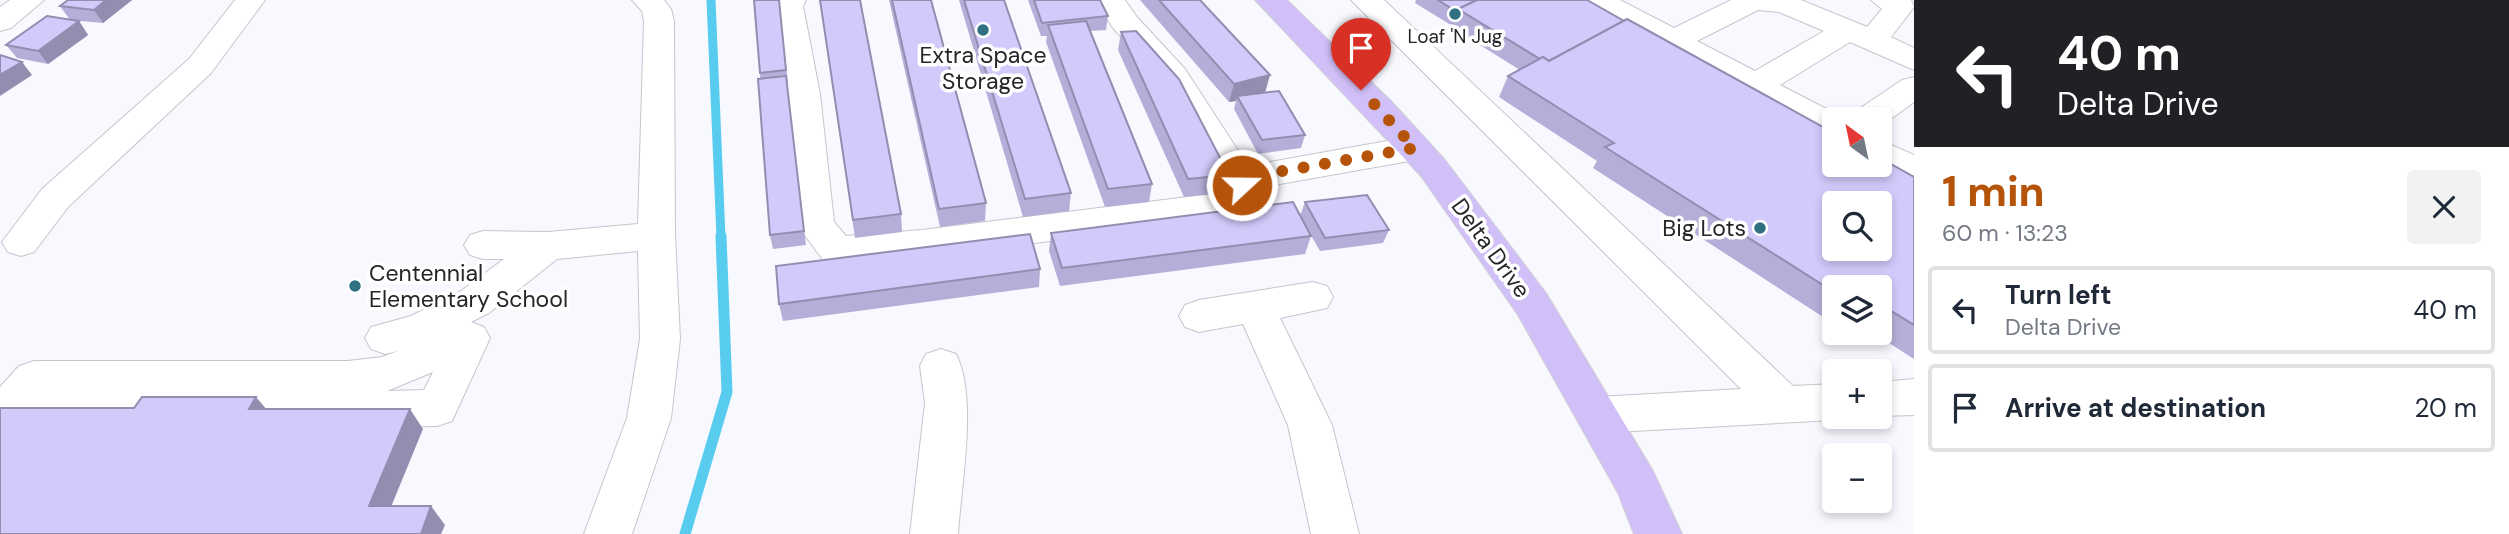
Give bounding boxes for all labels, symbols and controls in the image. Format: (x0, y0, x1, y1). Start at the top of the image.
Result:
marker: Loaf 'N Jug (1447, 6, 1463, 22)
pin (1331, 18, 1391, 90)
text: 40 m (2057, 21, 2181, 85)
marker: Extra Space Storage (975, 22, 991, 38)
place label: Loaf 'N Jug (1408, 24, 1503, 49)
icon: left (1942, 28, 2033, 119)
icon: arrive (1342, 29, 1380, 67)
place label: Extra Space Storage (919, 40, 1047, 96)
text: Delta Drive (2057, 83, 2219, 125)
north arrow (1822, 107, 1892, 177)
map controls (1822, 107, 1892, 513)
position arrow (1205, 148, 1279, 222)
text: 1 min (1942, 164, 2045, 219)
button: close (2407, 170, 2481, 244)
button: search (1822, 191, 1892, 261)
street label: Delta Drive (1445, 192, 1537, 304)
place label: Big Lots (1662, 213, 1746, 243)
text: 60 m · 13:23 (1942, 218, 2068, 248)
marker: Big Lots (1752, 220, 1768, 236)
place label: Centennial Elementary School (369, 258, 568, 314)
button: layers (1822, 275, 1892, 345)
marker: Centennial Elementary School (347, 278, 363, 294)
text: Turn left (2005, 278, 2112, 312)
icon: left (1946, 291, 1984, 329)
text: 40 m (2413, 293, 2477, 327)
text: Delta Drive (2005, 312, 2121, 342)
button: + (1822, 359, 1892, 429)
icon: arrive (1946, 389, 1984, 427)
text: Arrive at destination (2005, 391, 2266, 425)
text: 20 m (2414, 391, 2477, 425)
button: − (1822, 443, 1892, 513)

